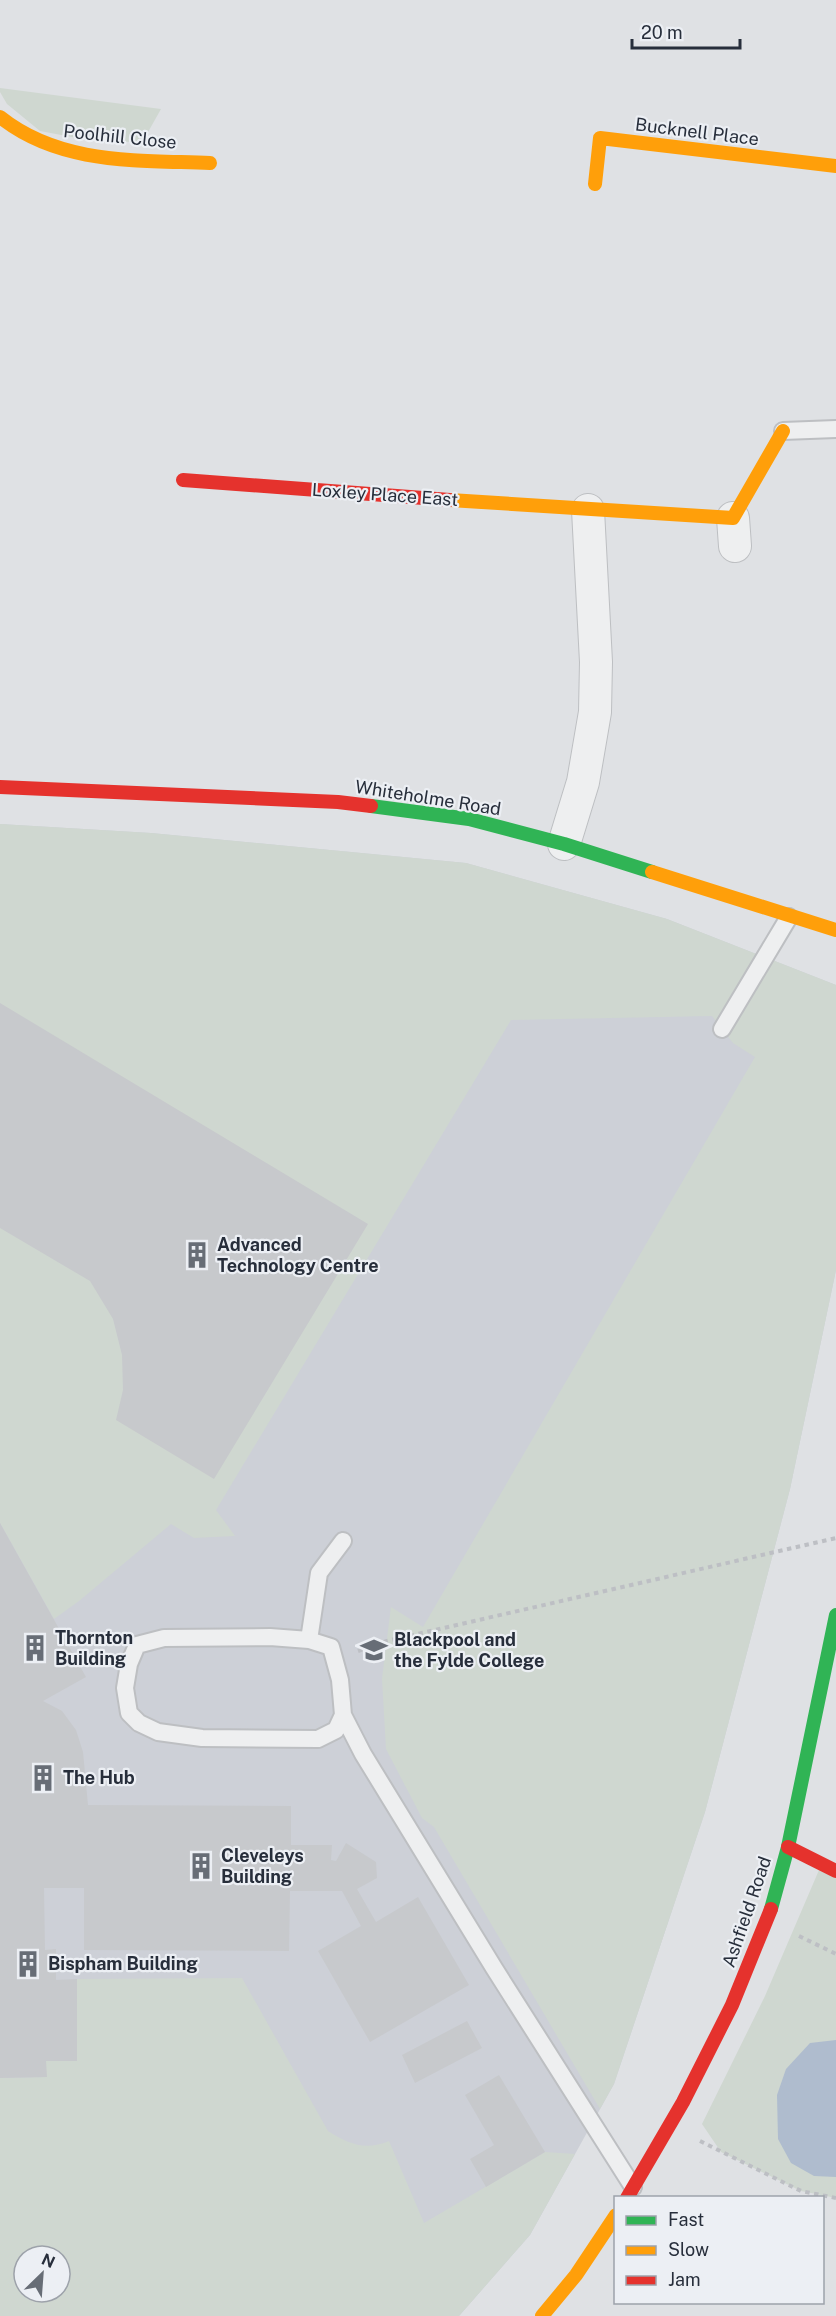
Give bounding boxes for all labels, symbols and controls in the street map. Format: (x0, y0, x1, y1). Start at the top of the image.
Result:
scale bar (632, 12, 740, 50)
text: 20 m (641, 22, 683, 43)
street label: Bucknell Place (634, 113, 760, 150)
street label: Poolhill Close (62, 120, 178, 153)
street label: Loxley Place East (311, 479, 459, 510)
street label: Whiteholme Road (354, 776, 503, 819)
place label: Advanced Technology Centre (217, 1234, 379, 1276)
building icon: Advanced Technology Centre (182, 1240, 212, 1270)
place label: Thornton Building (55, 1627, 133, 1669)
place label: Blackpool and the Fylde College (394, 1629, 544, 1671)
building icon: Thornton Building (20, 1633, 50, 1663)
school or university icon: Blackpool and the Fylde College (359, 1635, 389, 1665)
building icon: The Hub (28, 1763, 58, 1793)
place label: The Hub (63, 1767, 135, 1788)
place label: Cleveleys Building (221, 1845, 304, 1887)
building icon: Cleveleys Building (186, 1851, 216, 1881)
street label: Ashfield Road (718, 1854, 775, 1970)
building icon: Bispham Building (13, 1949, 43, 1979)
place label: Bispham Building (48, 1953, 198, 1974)
legend (614, 2196, 824, 2304)
text: Fast (668, 2209, 704, 2230)
text: Slow (668, 2239, 709, 2260)
north arrow (12, 2244, 72, 2304)
text: N (38, 2250, 58, 2272)
text: Jam (668, 2269, 701, 2290)

